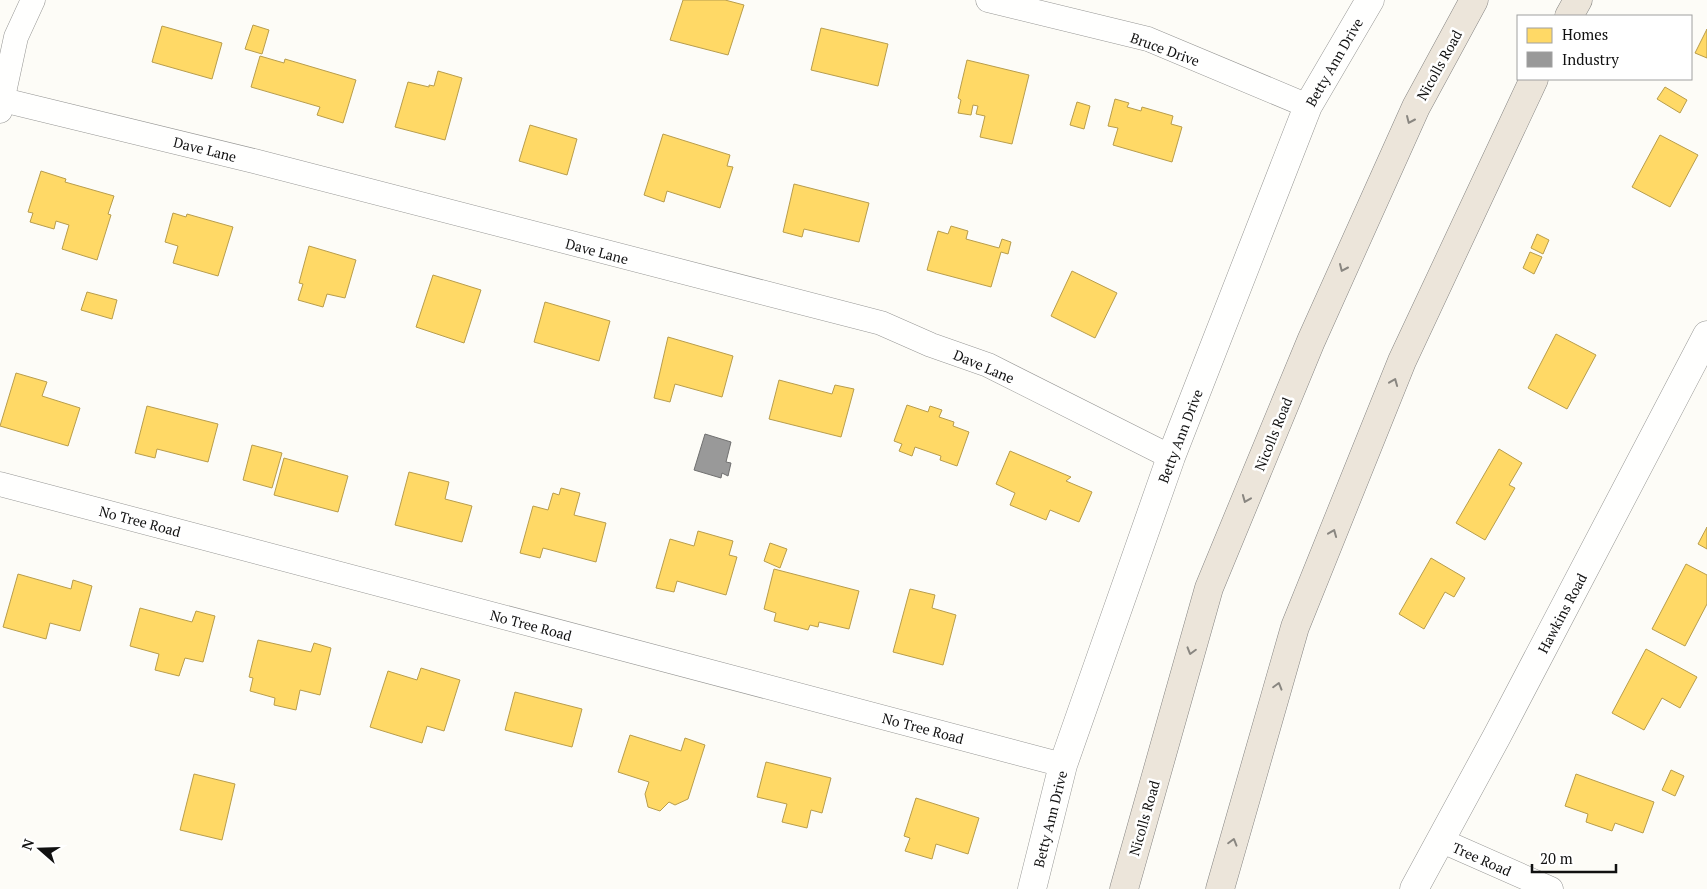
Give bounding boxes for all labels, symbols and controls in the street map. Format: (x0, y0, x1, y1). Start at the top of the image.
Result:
street label: Betty Ann Drive (1301, 14, 1367, 110)
legend (1517, 15, 1692, 80)
text: Homes (1562, 24, 1608, 44)
street label: Nicolls Road (1412, 26, 1466, 104)
street label: Bruce Drive (1128, 28, 1202, 70)
text: Industry (1562, 49, 1619, 69)
one-way arrow (1405, 115, 1416, 124)
street label: Dave Lane (171, 132, 239, 166)
street label: Dave Lane (563, 233, 631, 269)
one-way arrow (1340, 263, 1350, 272)
street label: Dave Lane (951, 345, 1017, 387)
one-way arrow (1388, 379, 1398, 387)
street label: Betty Ann Drive (1153, 386, 1207, 486)
street label: Nicolls Road (1250, 394, 1296, 474)
one-way arrow (1242, 494, 1252, 503)
street label: No Tree Road (97, 501, 183, 541)
one-way arrow (1327, 529, 1337, 538)
street label: Hawkins Road (1533, 570, 1591, 656)
street label: No Tree Road (488, 605, 574, 645)
one-way arrow (1187, 647, 1197, 655)
one-way arrow (1273, 682, 1283, 691)
street label: No Tree Road (880, 708, 966, 748)
street label: Betty Ann Drive (1029, 769, 1071, 869)
street label: Nicolls Road (1124, 778, 1164, 858)
north arrow (15, 824, 65, 874)
text: N (17, 836, 38, 853)
one-way arrow (1228, 838, 1238, 847)
street label: Tree Road (1450, 838, 1515, 880)
scale bar (1532, 842, 1616, 874)
text: 20 m (1540, 848, 1573, 868)

